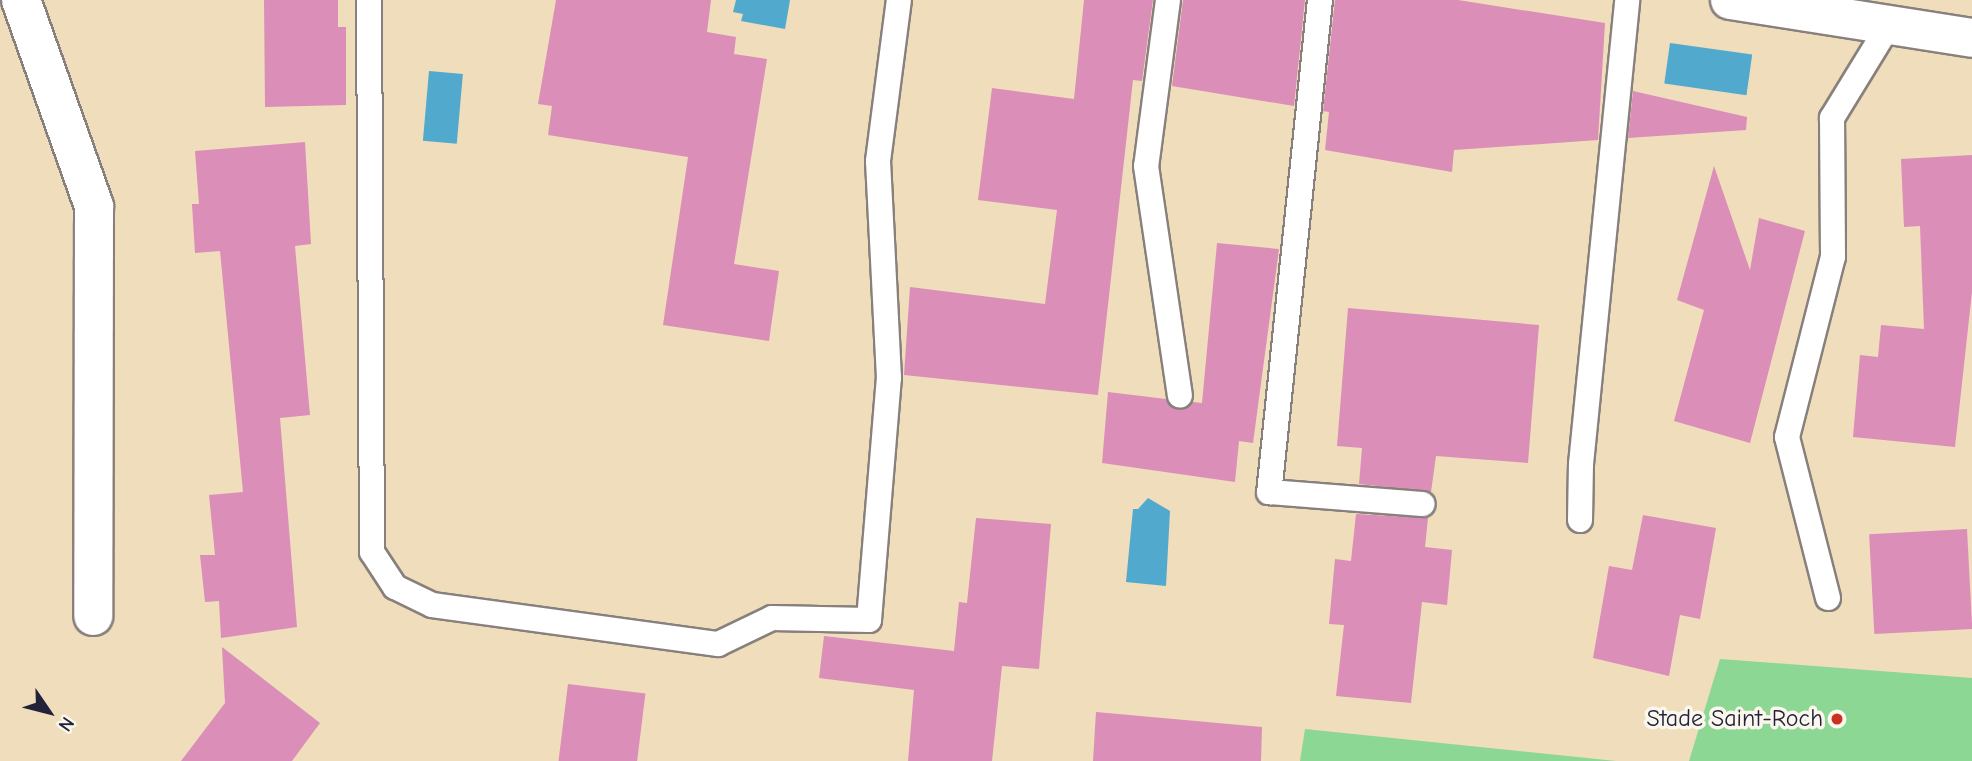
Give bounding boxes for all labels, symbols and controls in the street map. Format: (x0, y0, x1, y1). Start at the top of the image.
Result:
north arrow (14, 677, 84, 747)
place label: Stade Saint-Roch (1646, 705, 1823, 733)
marker: Stade Saint-Roch (1829, 711, 1845, 727)
text: N (54, 713, 79, 735)

